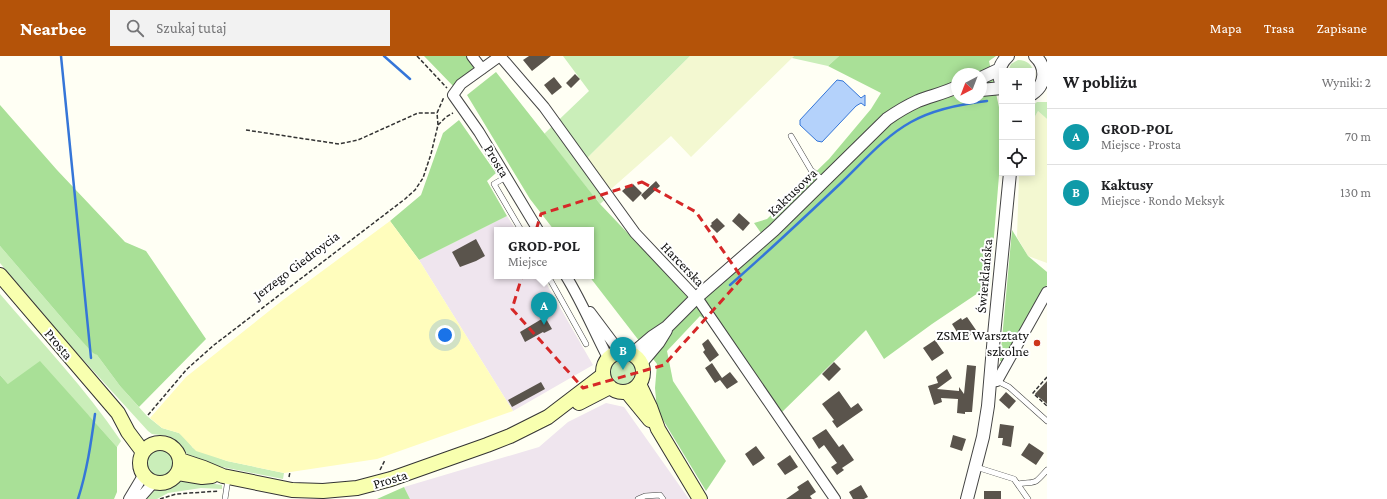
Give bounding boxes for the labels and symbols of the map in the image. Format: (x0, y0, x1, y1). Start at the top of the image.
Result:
north arrow (951, 68, 987, 104)
street label: Prosta (481, 142, 513, 181)
street label: Kaktusowa (764, 164, 820, 219)
street label: Jerzego Giedroycia (248, 227, 343, 304)
street label: Harcerska (658, 238, 708, 290)
street label: Świerklańska (973, 238, 995, 314)
pin: A (531, 292, 557, 325)
street label: Prosta (42, 325, 77, 363)
your location (435, 325, 455, 345)
place label: ZSME Warsztaty szkolne (936, 327, 1030, 359)
pin: B (610, 337, 636, 370)
marker: ZSME Warsztaty szkolne (1032, 338, 1042, 348)
street label: Prosta (371, 466, 410, 492)

